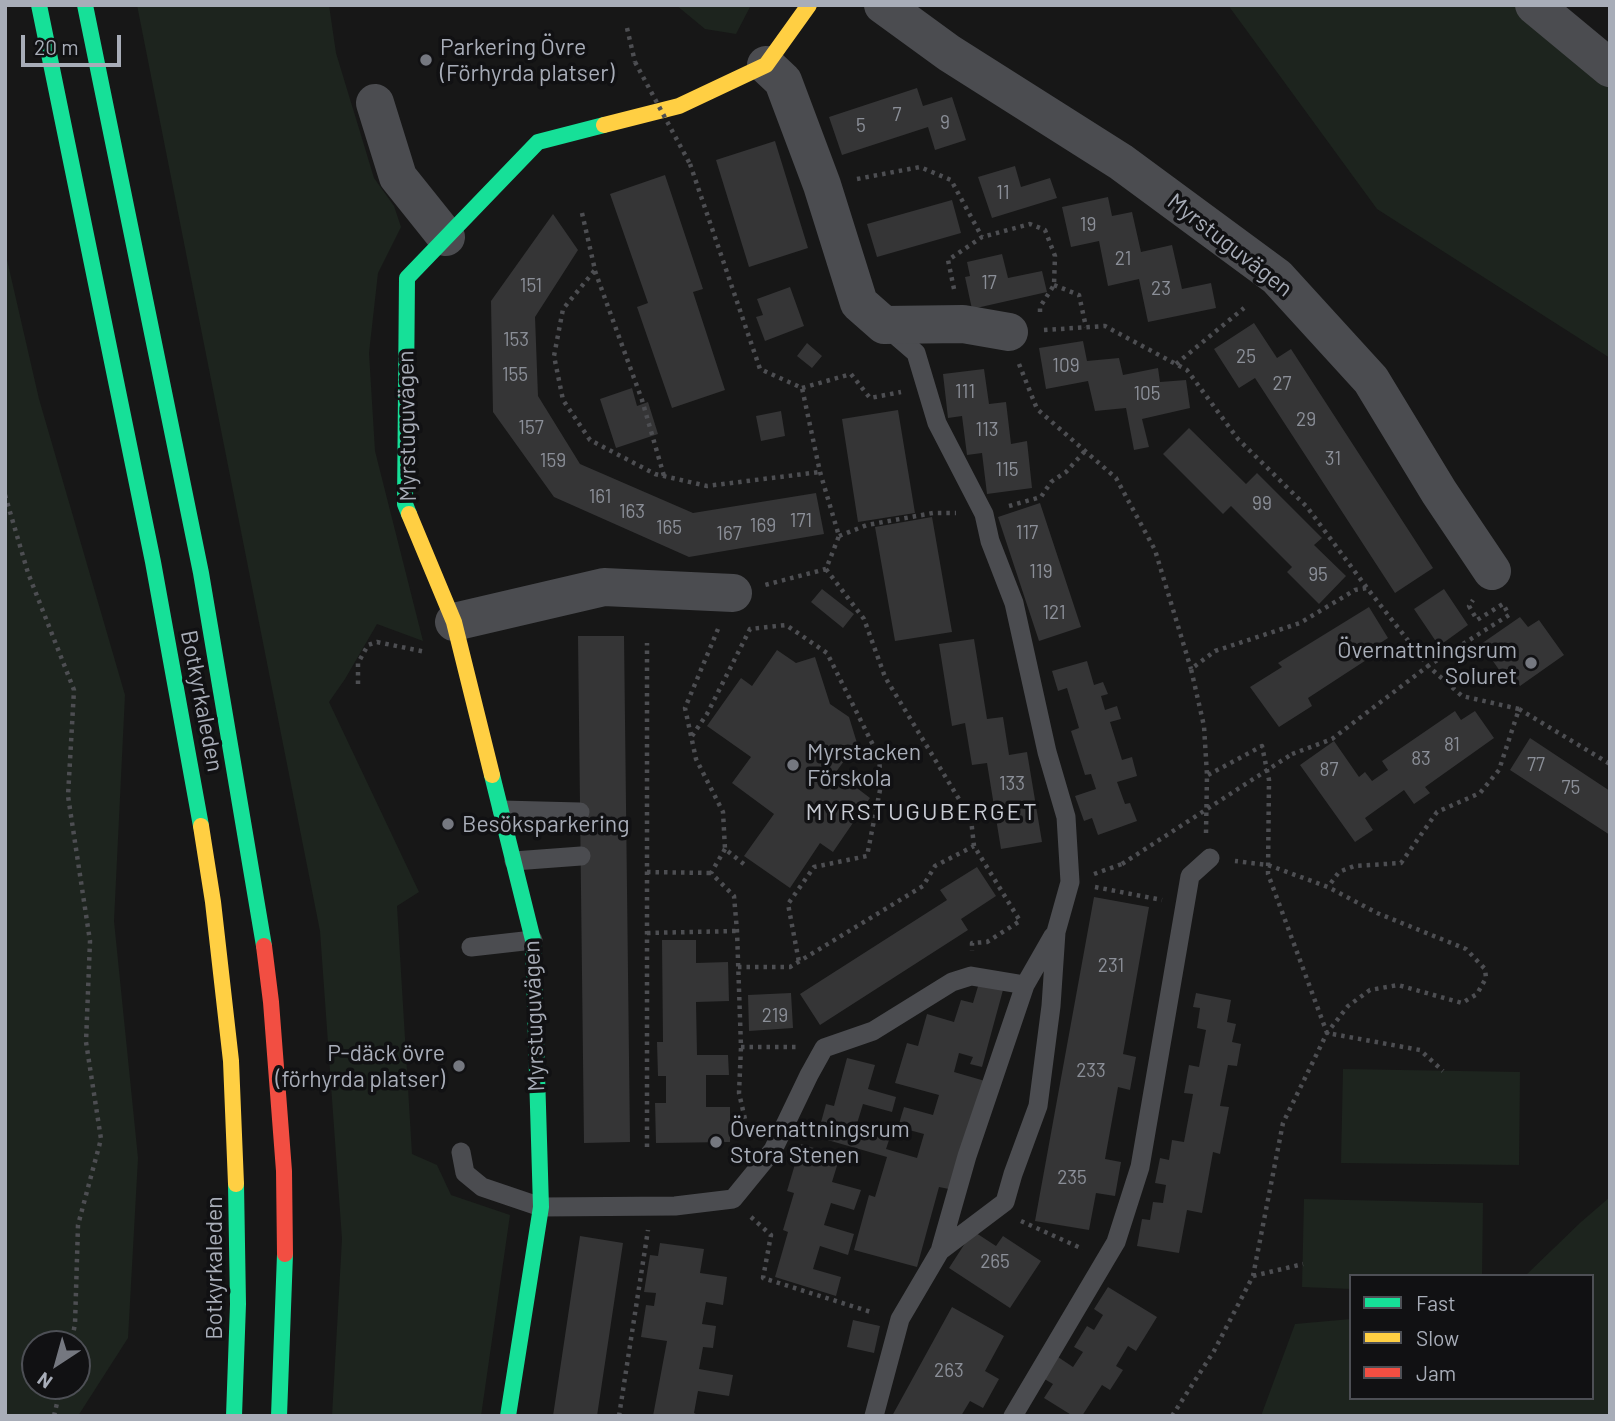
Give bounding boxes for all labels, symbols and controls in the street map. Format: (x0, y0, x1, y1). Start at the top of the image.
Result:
scale bar (24, 21, 124, 65)
place label: Parkering Övre (Förhyrda platser) (440, 33, 615, 87)
text: 20 m (34, 34, 79, 59)
marker: Parkering Övre (Förhyrda platser) (418, 52, 434, 68)
house number: 7 (893, 104, 901, 126)
house number: 9 (940, 112, 950, 134)
house number: 5 (856, 115, 866, 137)
house number: 11 (996, 182, 1010, 204)
street label: Myrstuguvägen (1162, 188, 1298, 302)
house number: 19 (1080, 214, 1096, 236)
house number: 21 (1115, 248, 1131, 270)
house number: 17 (981, 272, 997, 294)
house number: 151 (520, 275, 542, 297)
house number: 23 (1151, 278, 1171, 300)
house number: 153 (503, 329, 529, 351)
house number: 25 (1236, 346, 1256, 368)
street label: Myrstuguvägen (392, 350, 422, 502)
house number: 109 (1052, 355, 1080, 377)
house number: 155 (502, 364, 528, 386)
house number: 27 (1272, 373, 1292, 395)
house number: 111 (955, 381, 975, 403)
house number: 105 (1133, 383, 1161, 405)
house number: 29 (1296, 409, 1316, 431)
house number: 157 (518, 417, 544, 439)
house number: 113 (975, 419, 999, 441)
house number: 31 (1325, 448, 1341, 470)
house number: 159 (540, 450, 566, 472)
house number: 115 (995, 459, 1019, 481)
house number: 161 (589, 486, 611, 508)
house number: 99 (1252, 493, 1272, 515)
house number: 163 (619, 501, 645, 523)
house number: 171 (790, 510, 812, 532)
house number: 169 (750, 515, 776, 537)
house number: 165 (656, 517, 682, 539)
house number: 117 (1016, 522, 1038, 544)
house number: 167 (716, 523, 742, 545)
house number: 119 (1029, 561, 1053, 583)
house number: 95 (1308, 564, 1328, 586)
house number: 121 (1042, 602, 1066, 624)
street label: Botkyrkaleden (175, 628, 229, 774)
place label: Övernattningsrum Soluret (1337, 636, 1517, 690)
marker: Övernattningsrum Soluret (1523, 655, 1539, 671)
house number: 81 (1444, 734, 1460, 756)
place label: Myrstacken Förskola (807, 738, 921, 792)
house number: 83 (1411, 748, 1431, 770)
house number: 77 (1527, 754, 1545, 776)
marker: Myrstacken Förskola (785, 757, 801, 773)
house number: 87 (1320, 759, 1338, 781)
house number: 133 (999, 773, 1025, 795)
house number: 75 (1562, 777, 1580, 799)
district label: MYRSTUGUBERGET (807, 798, 1037, 826)
place label: Besöksparkering (462, 810, 629, 838)
marker: Besöksparkering (440, 816, 456, 832)
street label: Myrstuguvägen (518, 940, 550, 1092)
house number: 231 (1098, 955, 1124, 977)
house number: 219 (762, 1005, 788, 1027)
place label: P-däck övre (förhyrda platser) (276, 1039, 445, 1093)
marker: P-däck övre (förhyrda platser) (451, 1058, 467, 1074)
house number: 233 (1076, 1060, 1106, 1082)
place label: Övernattningsrum Stora Stenen (730, 1115, 910, 1169)
marker: Övernattningsrum Stora Stenen (708, 1134, 724, 1150)
house number: 235 (1057, 1167, 1087, 1189)
street label: Botkyrkaleden (200, 1196, 228, 1340)
house number: 265 (980, 1251, 1010, 1273)
legend (1349, 1274, 1594, 1400)
text: Fast (1416, 1290, 1456, 1315)
text: Slow (1416, 1325, 1459, 1350)
north arrow (21, 1330, 91, 1400)
house number: 263 (934, 1360, 964, 1382)
text: Jam (1416, 1360, 1456, 1385)
text: N (33, 1368, 56, 1394)

